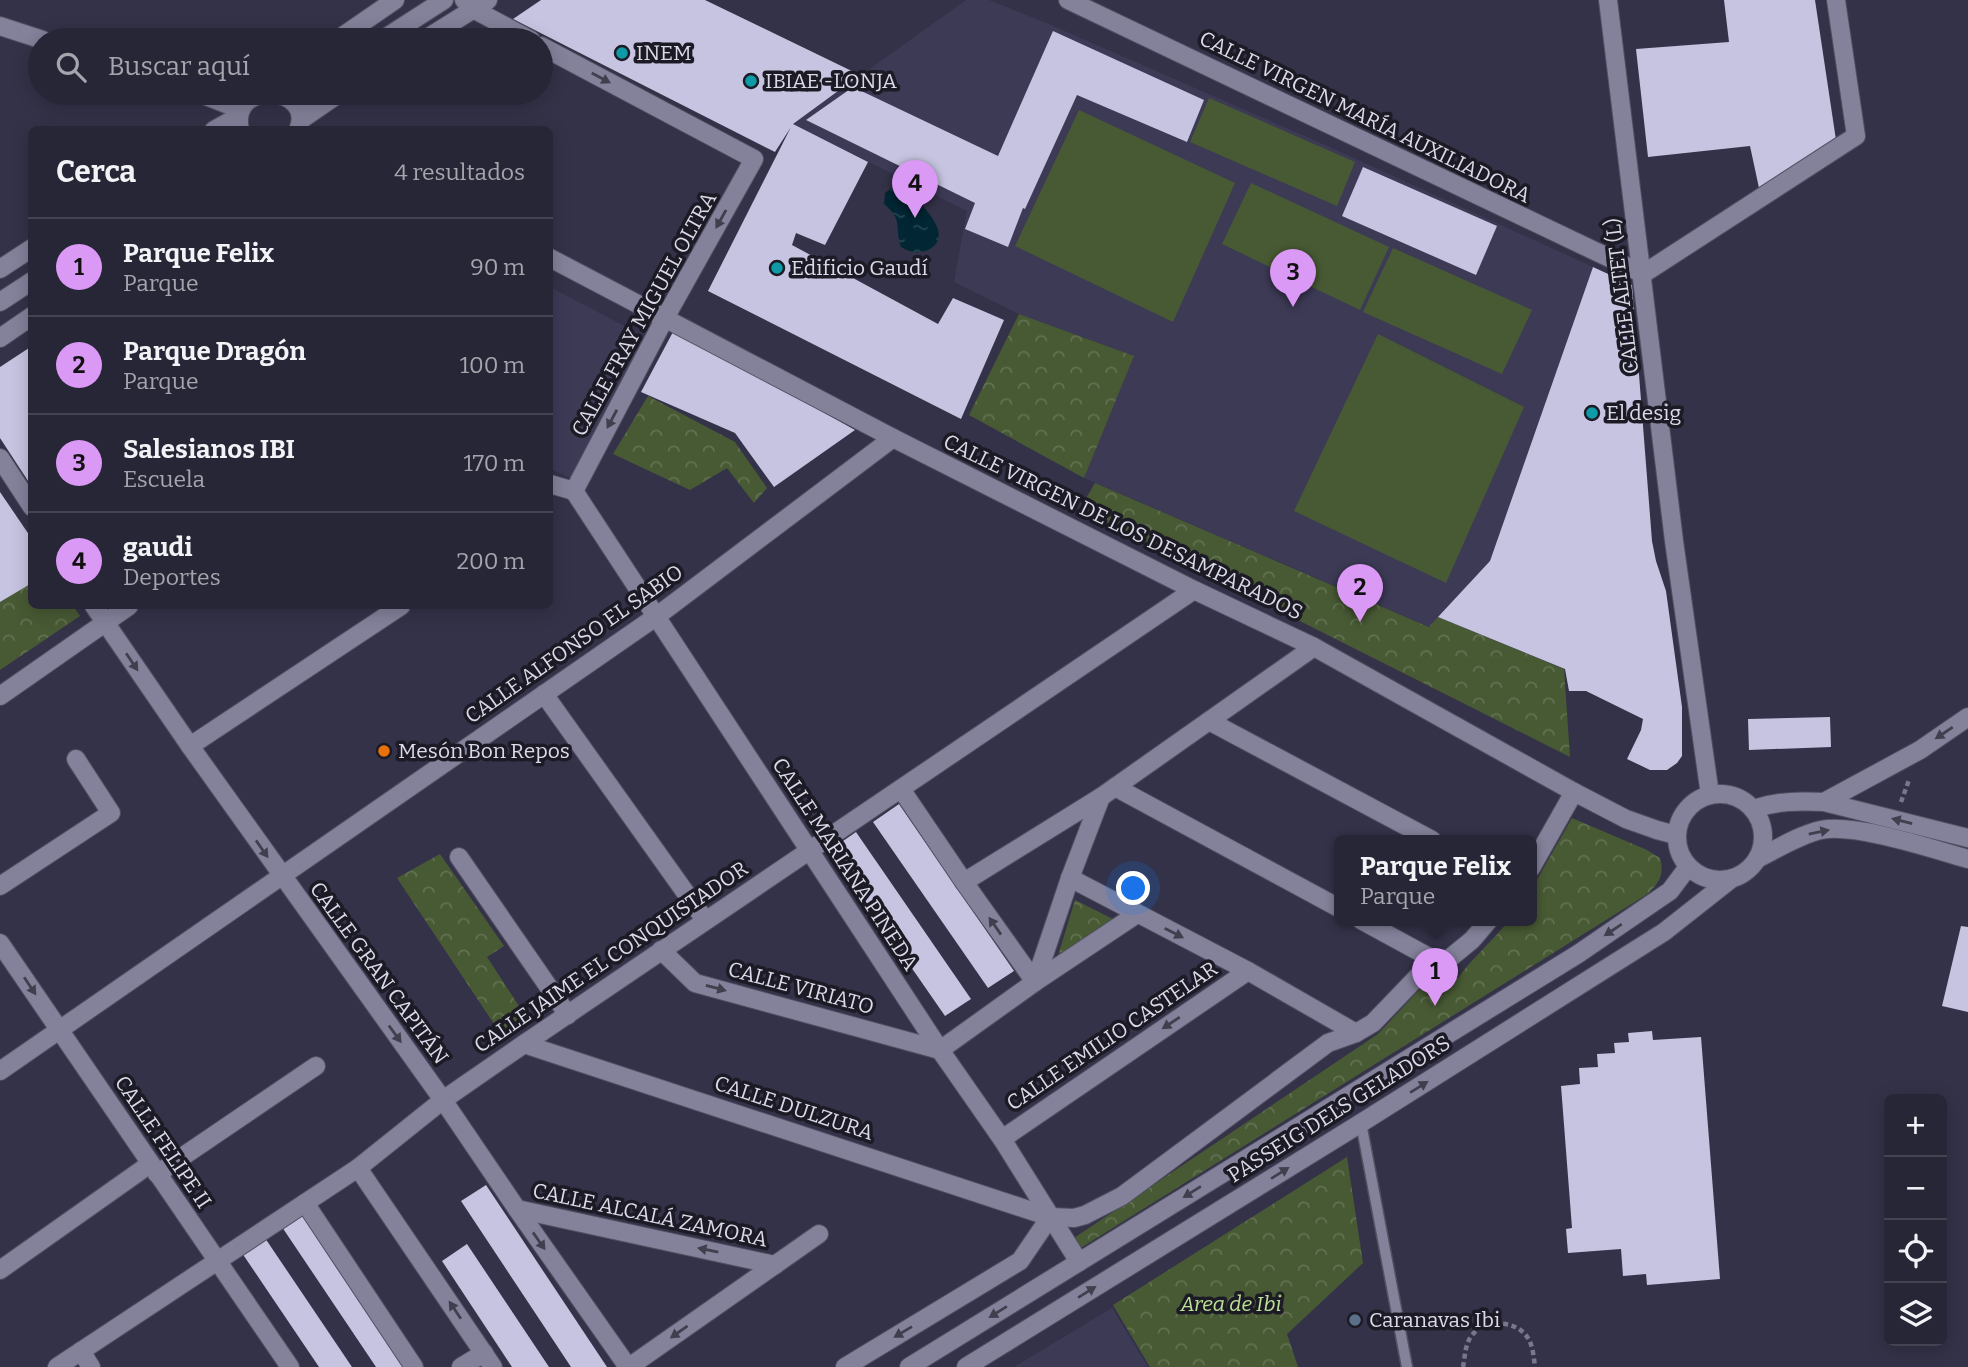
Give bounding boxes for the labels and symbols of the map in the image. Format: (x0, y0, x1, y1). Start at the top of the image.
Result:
street label: CALLE VIRGEN MARÍA AUXILIADORA (1195, 25, 1535, 209)
place label: INEM (636, 40, 692, 66)
marker: INEM (614, 45, 630, 61)
place label: IBIAE -LONJA (765, 68, 897, 94)
one-way arrow (591, 72, 611, 83)
marker: IBIAE -LONJA (743, 73, 759, 89)
pin: 4 (892, 160, 938, 218)
street label: CALLE FRAY MIGUEL OLTRA (566, 187, 722, 441)
one-way arrow (715, 209, 727, 228)
street label: CALLE ALTET (L) (1600, 216, 1644, 376)
pin: 3 (1270, 249, 1316, 307)
place label: Edificio Gaudí (791, 255, 928, 281)
marker: Edificio Gaudí (769, 260, 785, 276)
place label: El desig (1606, 400, 1682, 426)
marker: El desig (1584, 405, 1600, 421)
one-way arrow (607, 409, 619, 429)
street label: CALLE VIRGEN DE LOS DESAMPARADOS (939, 428, 1307, 626)
street label: CALLE ALFONSO EL SABIO (460, 559, 688, 729)
pin: 2 (1337, 564, 1383, 622)
one-way arrow (125, 653, 139, 671)
one-way arrow (1934, 727, 1954, 740)
place label: Mesón Bon Repos (398, 738, 570, 764)
marker: Mesón Bon Repos (376, 743, 392, 759)
street label: CALLE MARIANA PINEDA (766, 753, 924, 975)
one-way arrow (1891, 815, 1913, 826)
one-way arrow (1808, 826, 1830, 837)
one-way arrow (255, 840, 269, 858)
street label: CALLE JAIME EL CONQUISTADOR (469, 855, 753, 1059)
your location (1116, 871, 1150, 905)
street label: CALLE GRAN CAPITÁN (304, 877, 454, 1069)
one-way arrow (988, 917, 1002, 935)
one-way arrow (1604, 923, 1623, 936)
one-way arrow (1164, 927, 1184, 938)
pin: 1 (1412, 948, 1458, 1006)
street label: CALLE VIRIATO (725, 956, 877, 1020)
street label: CALLE EMILIO CASTELAR (1002, 956, 1223, 1116)
one-way arrow (23, 976, 36, 996)
one-way arrow (705, 984, 726, 994)
one-way arrow (1162, 1017, 1181, 1030)
one-way arrow (388, 1025, 402, 1043)
street label: PASSEIG DELS GELADORS (1223, 1030, 1455, 1188)
street label: CALLE DULZURA (711, 1070, 877, 1146)
street label: CALLE FELIPE II (109, 1071, 217, 1213)
one-way arrow (1409, 1080, 1428, 1093)
one-way arrow (1271, 1166, 1290, 1179)
street label: CALLE ALCALÁ ZAMORA (530, 1177, 770, 1253)
one-way arrow (1182, 1186, 1201, 1199)
one-way arrow (532, 1232, 546, 1250)
one-way arrow (697, 1245, 719, 1256)
one-way arrow (1077, 1286, 1096, 1299)
park label: Area de Ibi (1180, 1291, 1281, 1317)
one-way arrow (448, 1301, 462, 1319)
one-way arrow (989, 1306, 1008, 1318)
place label: Caranavas Ibi (1369, 1307, 1500, 1333)
marker: Caranavas Ibi (1347, 1312, 1363, 1328)
one-way arrow (670, 1325, 688, 1339)
one-way arrow (893, 1326, 912, 1338)

